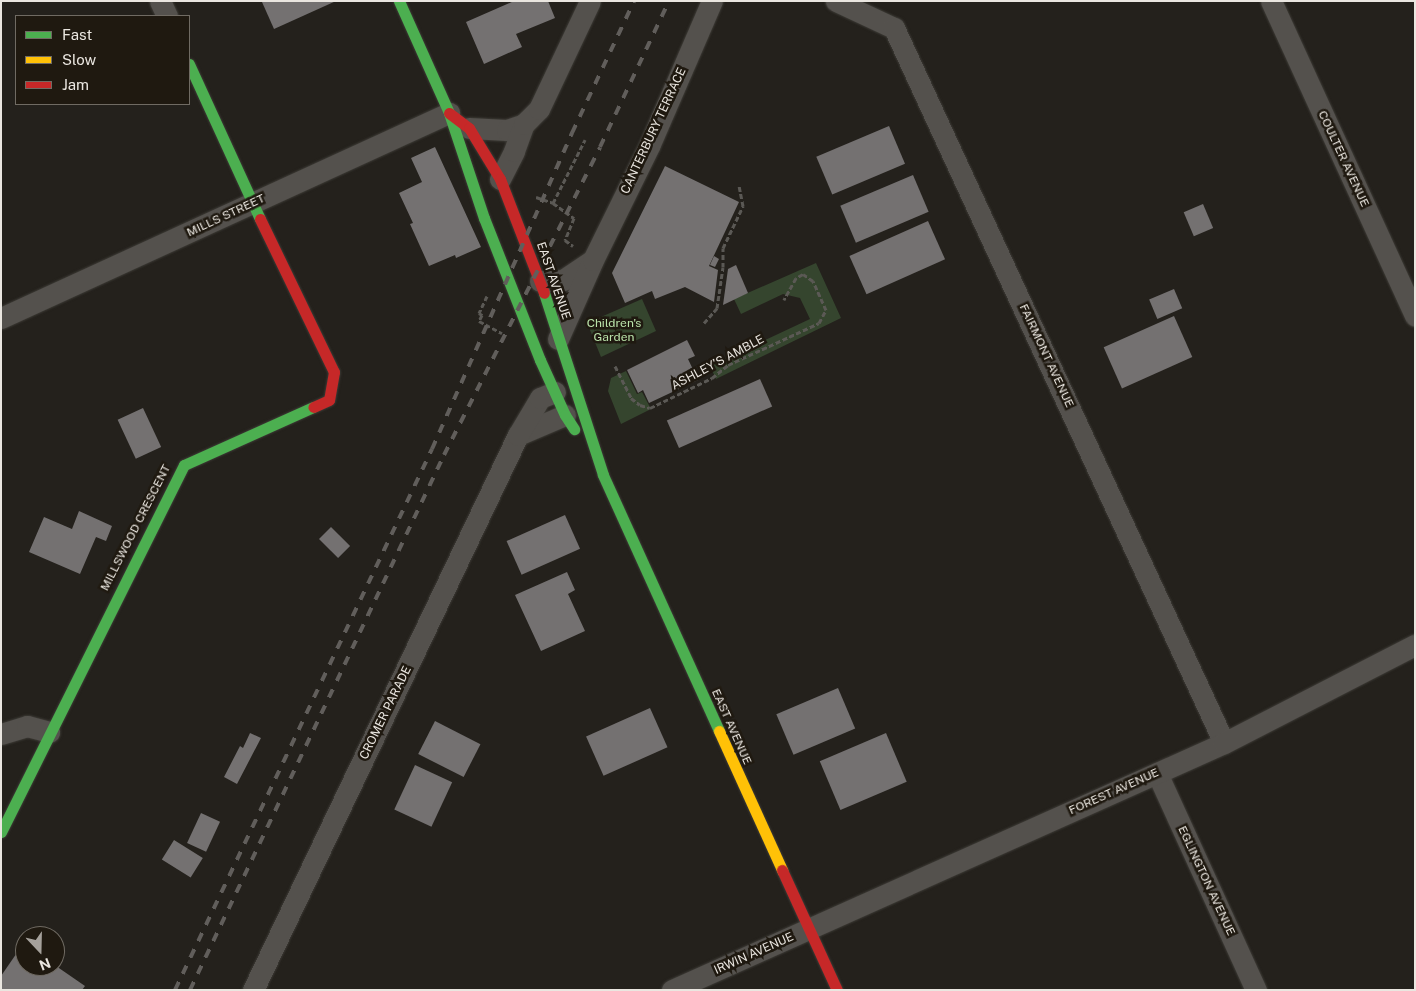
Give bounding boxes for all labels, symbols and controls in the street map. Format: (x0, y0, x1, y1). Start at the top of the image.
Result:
legend (15, 15, 190, 105)
text: Fast (62, 26, 92, 43)
text: Slow (62, 51, 96, 68)
street label: CANTERBURY TERRACE (618, 66, 690, 196)
text: Jam (62, 76, 89, 93)
street label: COULTER AVENUE (1314, 109, 1372, 209)
street label: MILLS STREET (185, 192, 267, 240)
street label: EAST AVENUE (533, 240, 573, 322)
street label: FAIRMONT AVENUE (1016, 302, 1076, 410)
park label: Children's Garden (587, 317, 641, 345)
street label: ASHLEY’S AMBLE (669, 332, 767, 394)
street label: MILLSWOOD CRESCENT (98, 463, 174, 593)
street label: CROMER PARADE (357, 664, 415, 762)
street label: EAST AVENUE (708, 687, 754, 767)
street label: FOREST AVENUE (1067, 766, 1161, 818)
street label: EGLINGTON AVENUE (1174, 824, 1238, 938)
north arrow (15, 926, 65, 976)
street label: IRWIN AVENUE (712, 930, 796, 978)
text: N (37, 955, 53, 973)

